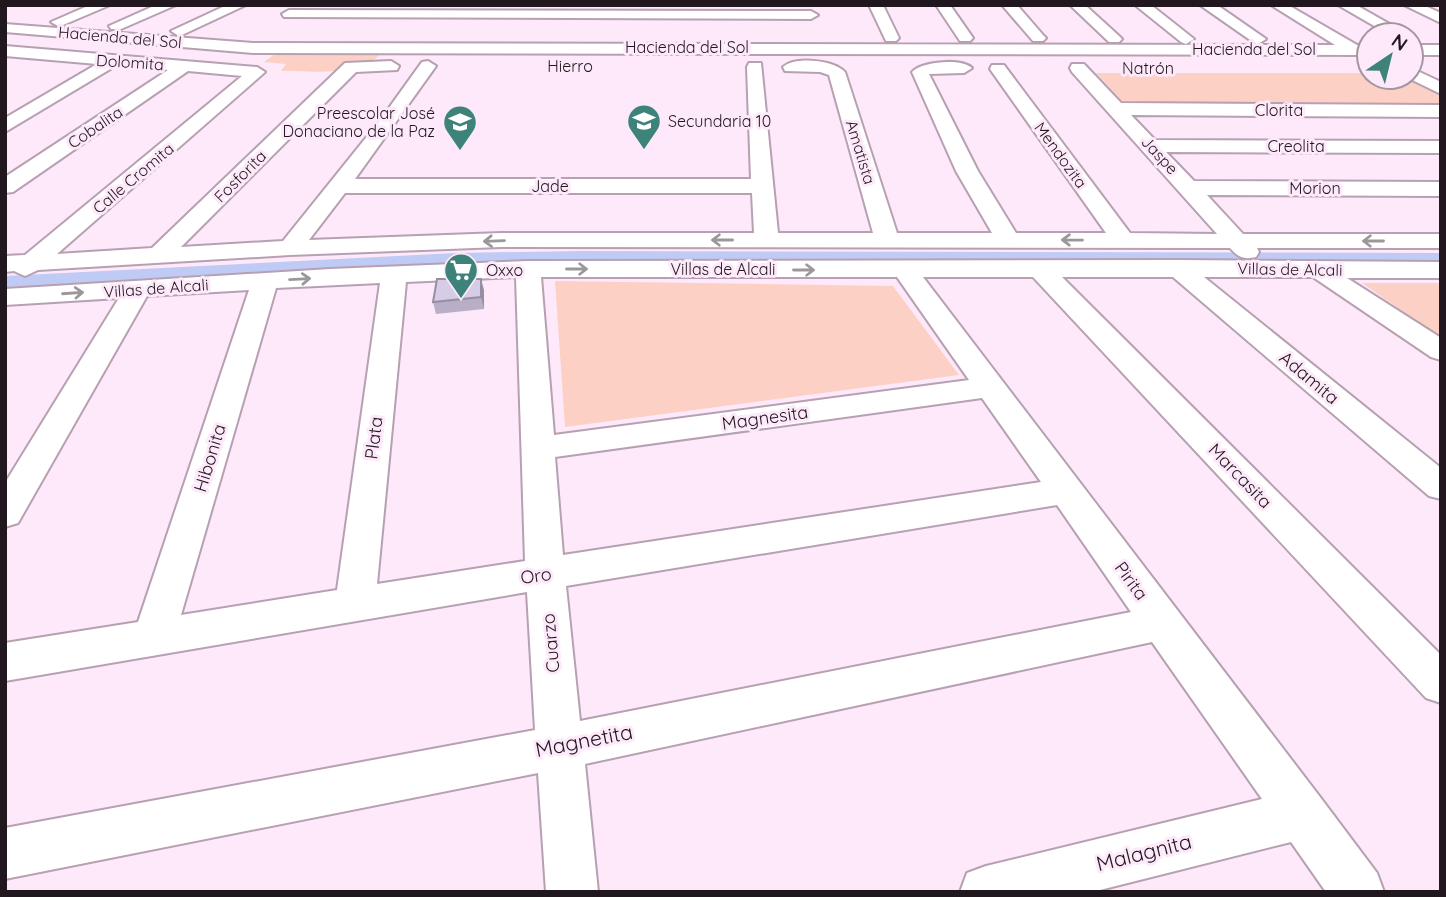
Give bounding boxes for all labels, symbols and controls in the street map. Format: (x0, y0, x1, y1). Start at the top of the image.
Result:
north arrow (1355, 21, 1425, 91)
street label: Hacienda del Sol (57, 22, 183, 52)
text: N (1387, 28, 1412, 56)
street label: Hacienda del Sol (625, 37, 749, 57)
street label: Hacienda del Sol (1192, 39, 1316, 59)
street label: Dolomita (96, 50, 164, 74)
street label: Hierro (547, 56, 593, 76)
street label: Natrón (1122, 58, 1174, 78)
street label: Clorita (1255, 100, 1303, 120)
street label: Cobalita (64, 101, 126, 153)
school or university icon: Secundaria 10 (625, 102, 663, 151)
place label: Preescolar José Donaciano de la Paz (282, 103, 435, 141)
school or university icon: Preescolar José Donaciano de la Paz (441, 103, 479, 152)
place label: Secundaria 10 (668, 111, 771, 131)
street label: Amatista (842, 117, 880, 187)
street label: Mendozita (1030, 118, 1092, 192)
street label: Jaspe (1137, 132, 1183, 178)
street label: Creolita (1267, 136, 1325, 156)
street label: Calle Cromita (88, 138, 178, 218)
street label: Fosforita (210, 146, 270, 206)
street label: Jade (531, 176, 569, 196)
street label: Morion (1289, 178, 1341, 198)
one-way arrow (710, 233, 733, 247)
one-way arrow (1060, 233, 1083, 247)
one-way arrow (483, 234, 506, 247)
one-way arrow (1361, 234, 1384, 248)
supermarket icon: Oxxo (442, 251, 480, 300)
street label: Villas de Alcali (1237, 258, 1343, 280)
street label: Villas de Alcali (670, 259, 776, 279)
place label: Oxxo (486, 260, 523, 280)
one-way arrow (565, 262, 588, 276)
one-way arrow (792, 263, 815, 277)
one-way arrow (289, 272, 312, 285)
street label: Villas de Alcali (103, 274, 209, 302)
one-way arrow (62, 286, 84, 299)
street label: Adamita (1275, 346, 1344, 409)
street label: Magnesita (720, 400, 810, 435)
street label: Plata (359, 415, 388, 461)
street label: Hibonita (188, 421, 231, 495)
street label: Marcasita (1204, 438, 1277, 513)
street label: Pirita (1110, 557, 1153, 605)
street label: Oro (519, 562, 553, 589)
street label: Cuarzo (536, 613, 565, 674)
street label: Magnetita (533, 718, 635, 762)
street label: Malagnita (1093, 828, 1194, 876)

